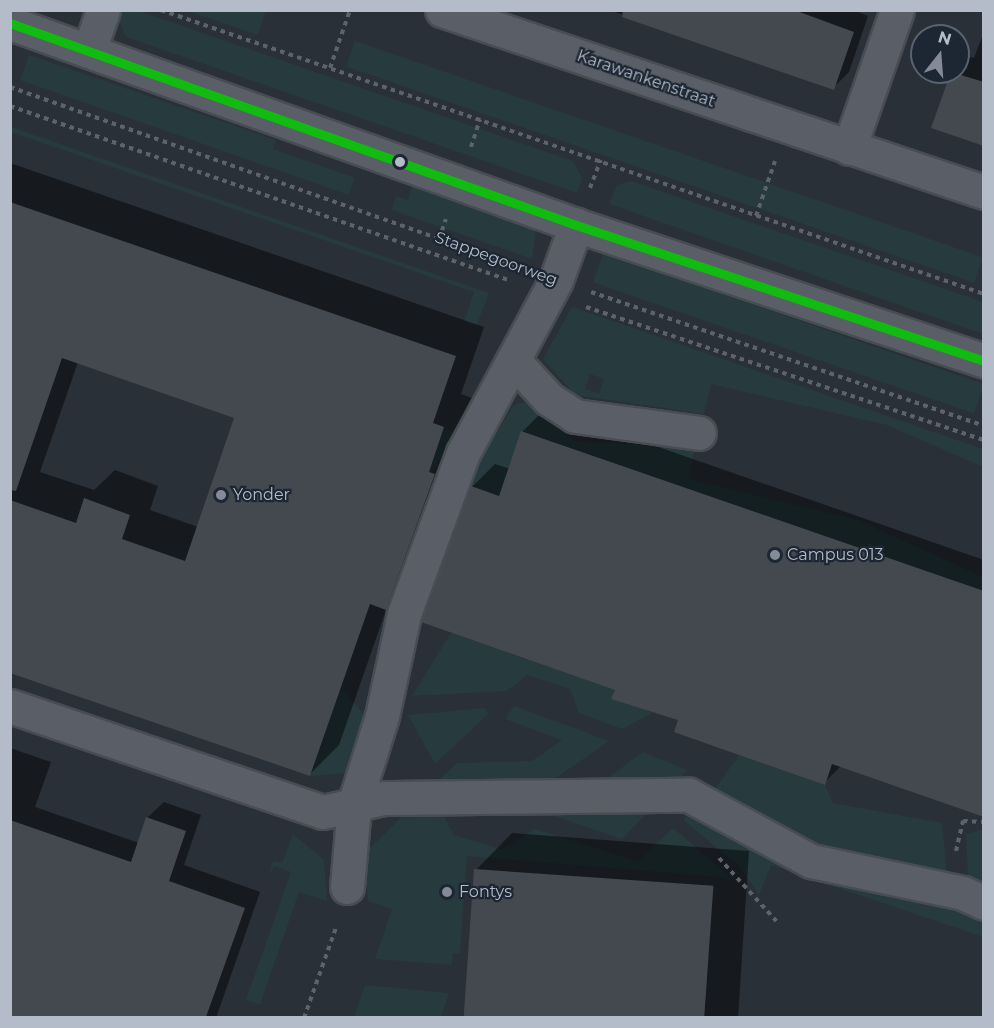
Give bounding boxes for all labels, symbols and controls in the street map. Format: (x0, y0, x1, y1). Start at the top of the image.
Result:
north arrow (910, 24, 970, 84)
text: N (936, 27, 954, 49)
street label: Karawankenstraat (574, 46, 718, 112)
unlabelled marker (394, 156, 406, 168)
street label: Stappegoorweg (432, 228, 560, 290)
place label: Yonder (233, 485, 290, 505)
marker: Yonder (214, 488, 228, 502)
place label: Campus 013 (787, 545, 884, 565)
marker: Campus 013 (768, 548, 782, 562)
place label: Fontys (459, 882, 512, 902)
marker: Fontys (440, 885, 454, 899)

